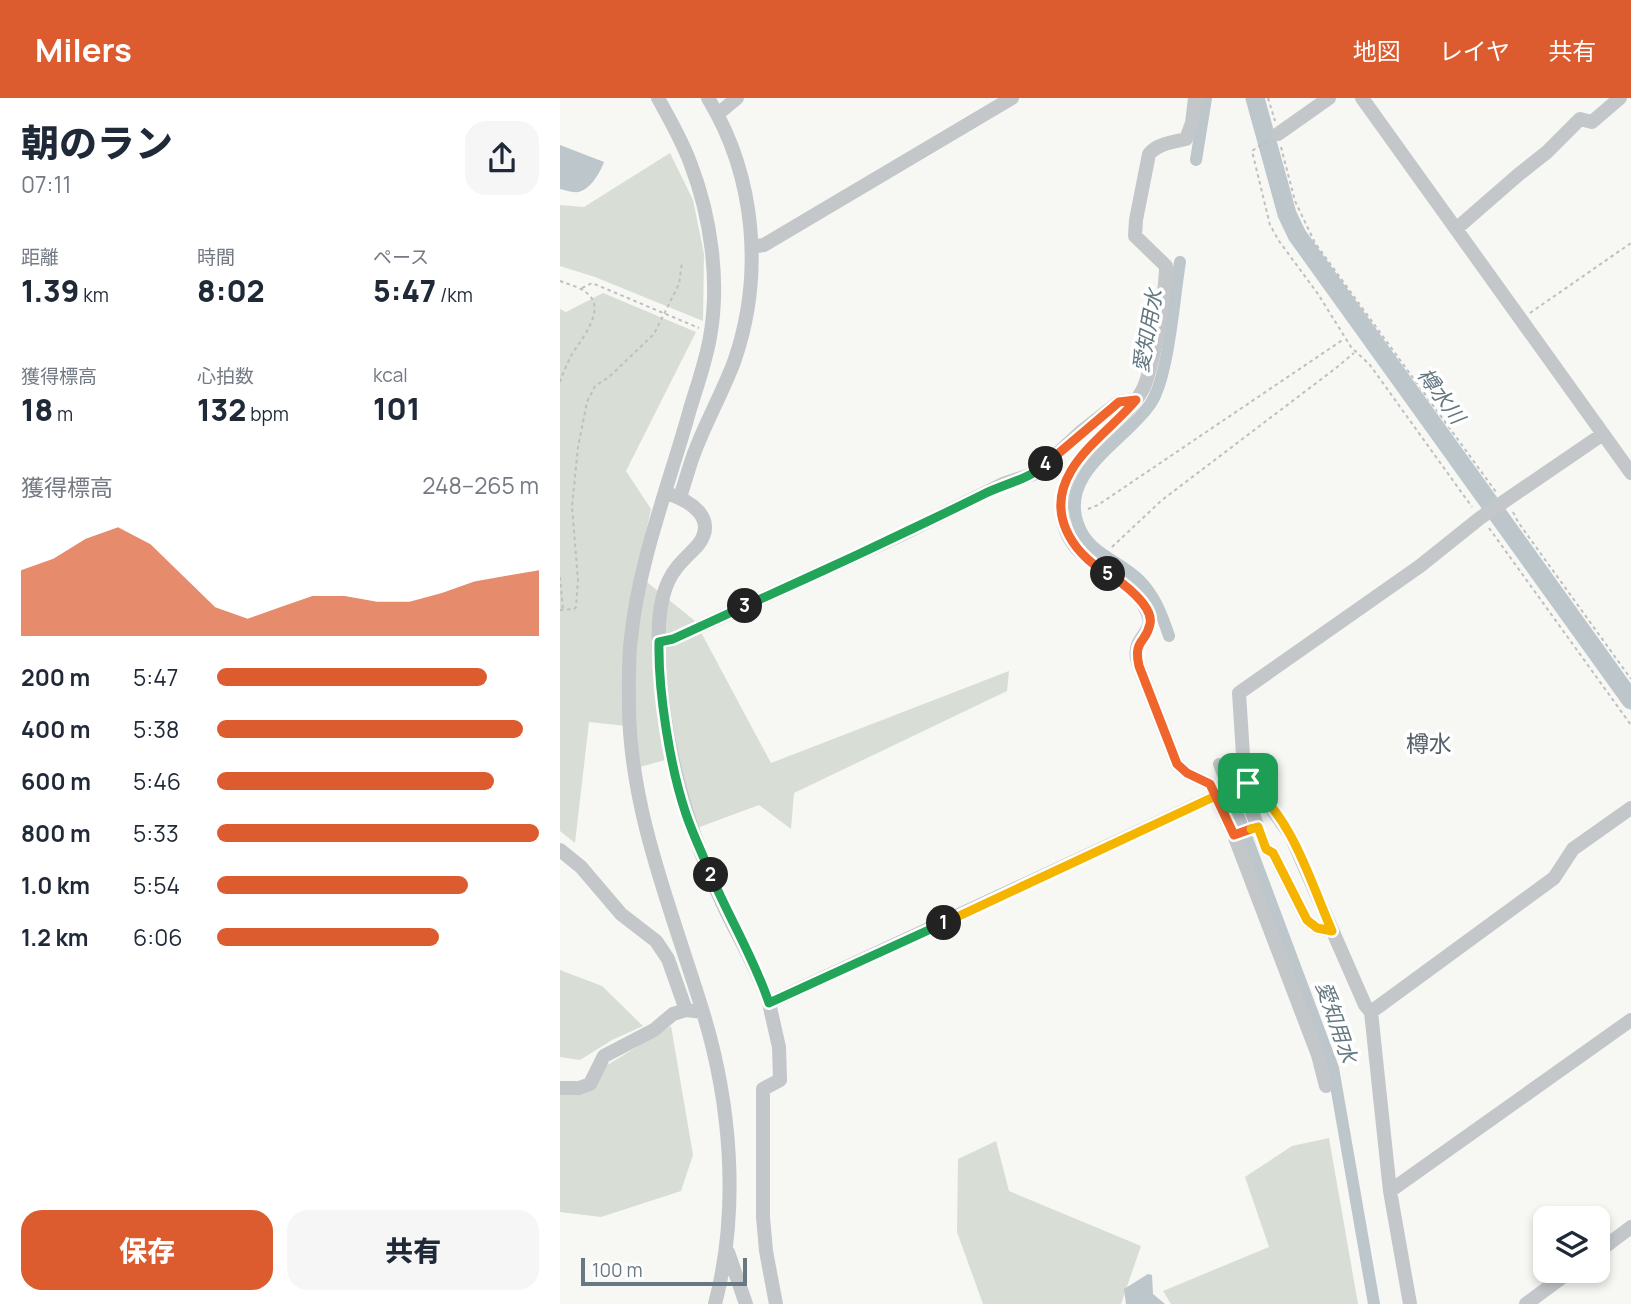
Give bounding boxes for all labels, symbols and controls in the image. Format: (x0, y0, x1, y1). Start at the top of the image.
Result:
text: Milers (35, 27, 132, 72)
text: 地図 (1353, 34, 1401, 67)
text: レイヤ (1439, 34, 1510, 67)
text: 共有 (1548, 34, 1596, 67)
text: 朝のラン (21, 116, 173, 168)
button: share (465, 121, 539, 195)
text: 07:11 (21, 168, 71, 200)
text: 距離 (21, 244, 59, 270)
text: 時間 (197, 244, 235, 270)
text: ペース (373, 244, 429, 270)
text: 1.39 (21, 270, 79, 311)
text: 8:02 (197, 270, 265, 311)
text: 5:47 (373, 270, 436, 311)
text: km (79, 282, 109, 308)
text: /km (436, 282, 473, 308)
water label: 愛知用水 (1126, 285, 1168, 375)
text: kcal (373, 362, 408, 388)
water label: 樽水川 (1412, 362, 1473, 431)
text: 獲得標高 (21, 363, 97, 389)
text: 心拍数 (197, 363, 254, 389)
text: 101 (373, 388, 420, 429)
text: 18 (21, 389, 53, 430)
text: 132 (197, 389, 246, 430)
text: m (53, 401, 73, 427)
text: bpm (246, 401, 289, 427)
pin: 4 (1028, 446, 1064, 482)
text: 4 (1040, 450, 1051, 476)
text: 248–265 m (422, 469, 539, 501)
text: 獲得標高 (21, 471, 113, 503)
pin: 5 (1090, 556, 1126, 592)
text: 5 (1102, 560, 1113, 586)
pin: 3 (728, 588, 762, 624)
text: 3 (739, 592, 750, 618)
text: 200 m (21, 661, 90, 693)
text: 5:47 (133, 661, 178, 693)
text: 400 m (21, 713, 91, 745)
text: 5:38 (133, 713, 179, 745)
district label: 樽水 (1406, 727, 1452, 759)
pin (1218, 753, 1278, 813)
icon: arrive (1229, 764, 1267, 802)
text: 600 m (21, 765, 91, 797)
text: 5:46 (133, 765, 181, 797)
text: 800 m (21, 817, 91, 849)
text: 5:33 (133, 817, 179, 849)
pin: 2 (694, 858, 728, 892)
text: 2 (705, 861, 716, 887)
text: 1.0 km (21, 869, 90, 901)
text: 5:54 (133, 869, 180, 901)
pin: 1 (926, 906, 962, 940)
text: 1 (939, 909, 948, 935)
text: 1.2 km (21, 921, 88, 953)
text: 6:06 (133, 921, 182, 953)
water label: 愛知用水 (1310, 977, 1365, 1068)
map controls (1533, 1206, 1610, 1283)
button: layers (1533, 1206, 1610, 1283)
button: 保存 (21, 1210, 273, 1290)
button: 共有 (287, 1210, 539, 1290)
scale bar (581, 1255, 747, 1287)
text: 100 m (592, 1257, 643, 1283)

